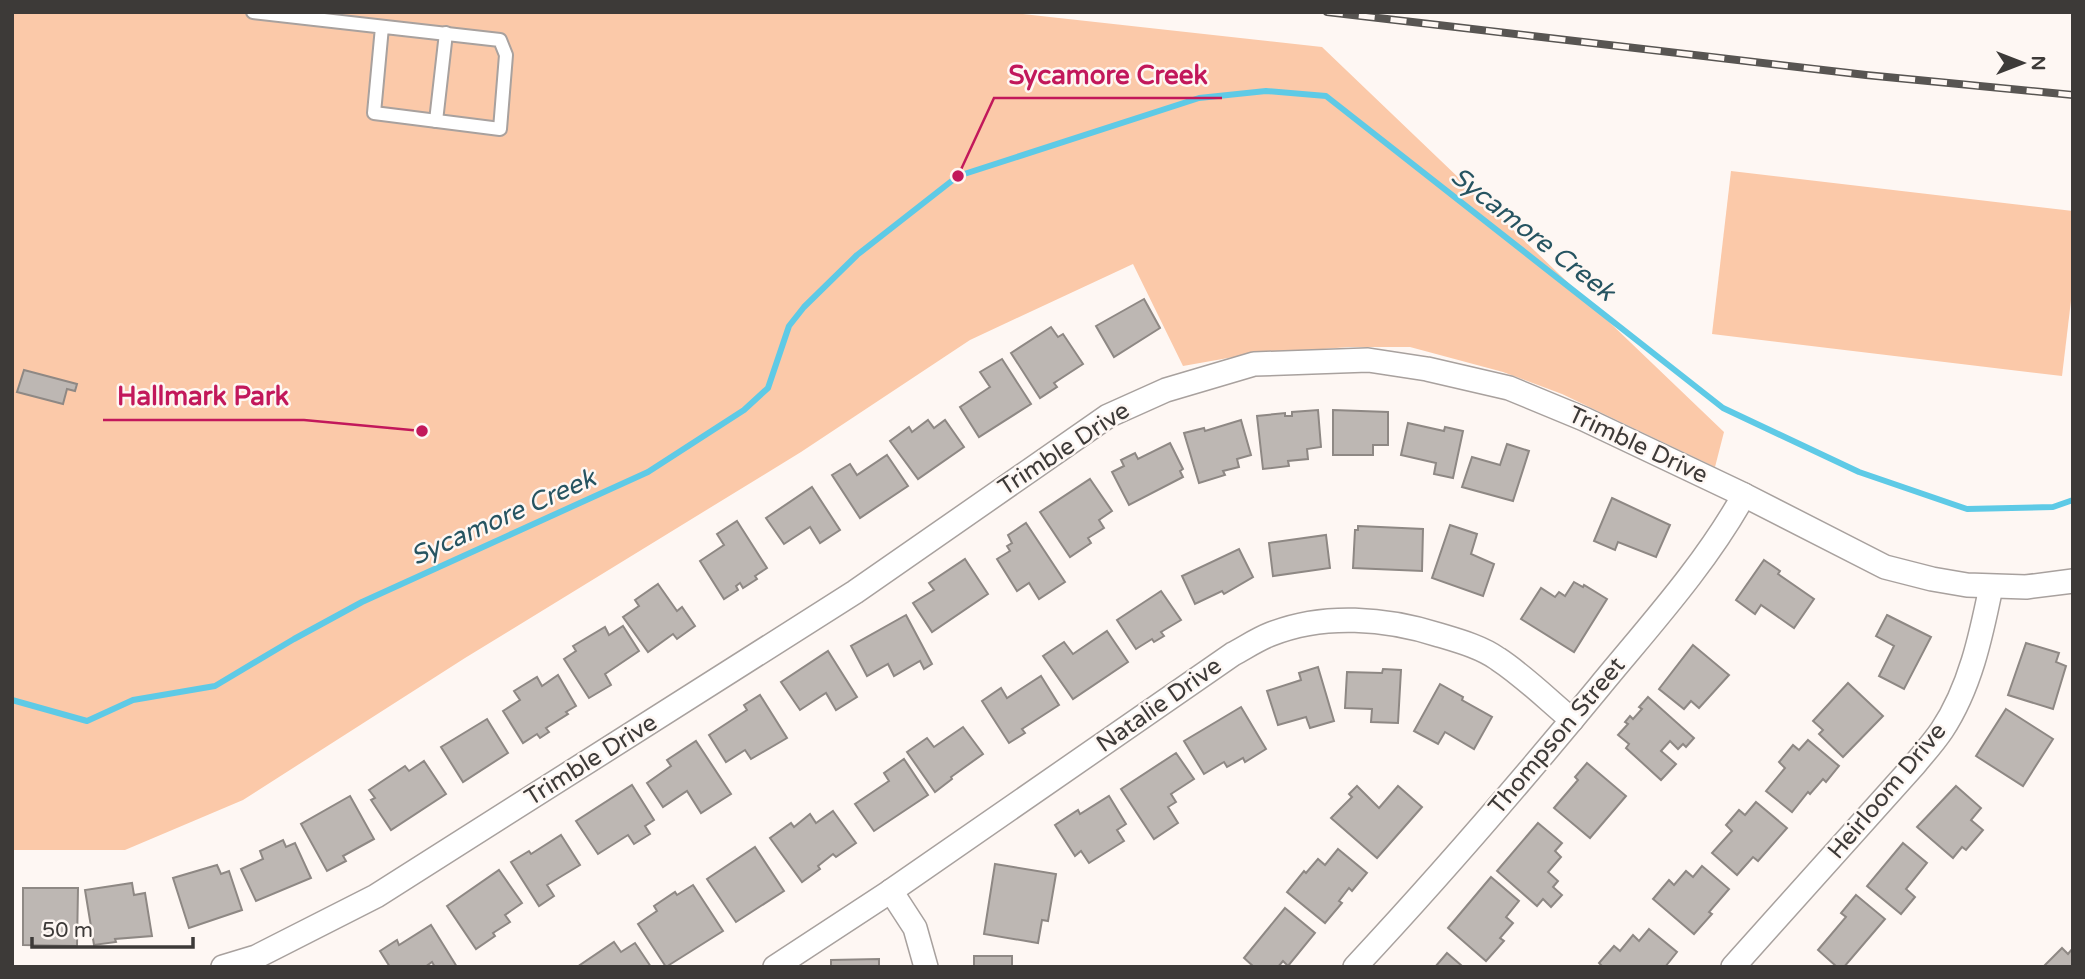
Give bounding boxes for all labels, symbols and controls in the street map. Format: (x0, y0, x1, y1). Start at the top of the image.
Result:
north arrow (1987, 28, 2057, 98)
callout: Sycamore Creek (994, 51, 1222, 98)
text: N (2027, 55, 2049, 71)
text: Sycamore Creek (1008, 60, 1208, 91)
water label: Sycamore Creek (1445, 160, 1622, 309)
callout: Hallmark Park (103, 373, 304, 420)
text: Hallmark Park (117, 381, 289, 412)
street label: Trimble Drive (993, 396, 1135, 502)
street label: Trimble Drive (1564, 400, 1712, 490)
water label: Sycamore Creek (406, 462, 602, 572)
street label: Natalie Drive (1091, 651, 1227, 759)
street label: Thompson Street (1483, 651, 1631, 821)
street label: Trimble Drive (520, 708, 662, 812)
street label: Heirloom Drive (1822, 717, 1952, 865)
scale bar (32, 906, 192, 950)
text: 50 m (42, 918, 93, 943)

